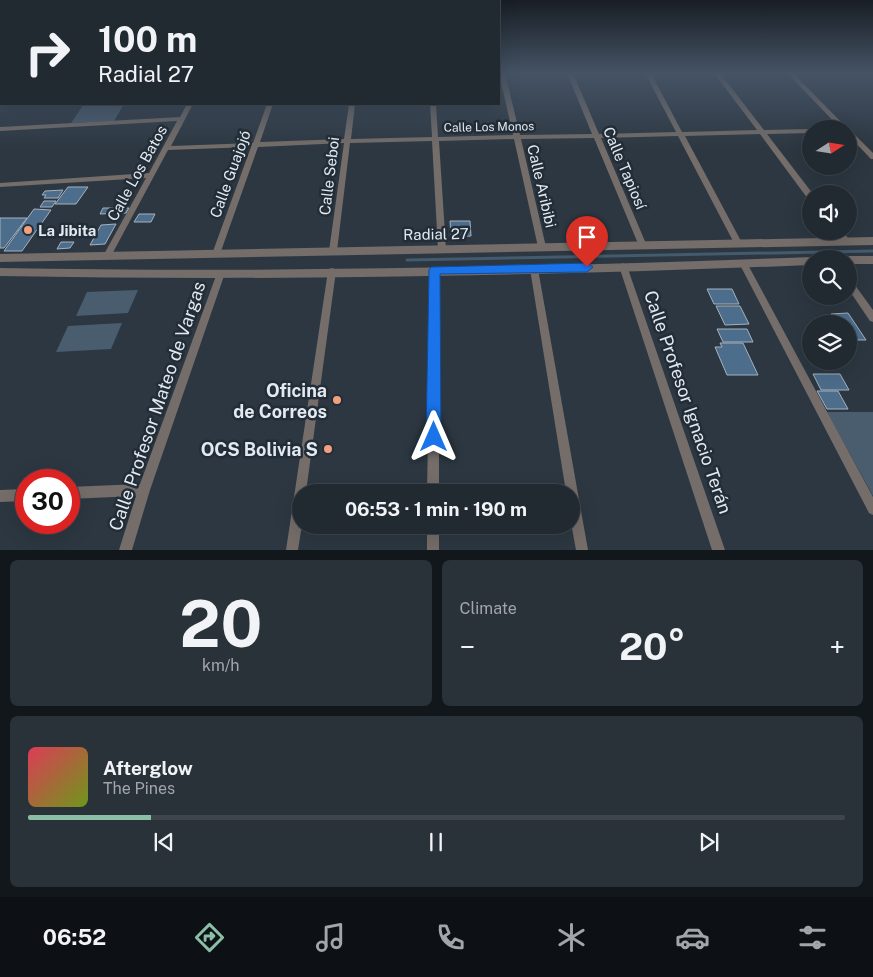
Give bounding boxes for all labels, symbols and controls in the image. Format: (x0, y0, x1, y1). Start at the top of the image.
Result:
text: 100 m (98, 19, 197, 60)
icon: right (15, 20, 80, 85)
text: Radial 27 (98, 61, 194, 87)
street label: Calle Los Monos (444, 119, 534, 135)
north arrow (802, 120, 858, 175)
map controls (802, 120, 857, 370)
street label: Calle Los Batos (104, 122, 170, 224)
street label: Calle Tapiosí (600, 124, 650, 212)
street label: Calle Guajojó (206, 128, 254, 220)
street label: Calle Seboi (316, 136, 342, 216)
street label: Calle Aribibi (524, 143, 560, 229)
button: sound (802, 185, 857, 240)
pin (566, 216, 608, 267)
place label: La Jibita (38, 222, 96, 239)
icon: arrive (573, 223, 601, 251)
marker: La Jibita (22, 224, 34, 236)
street label: Radial 27 (403, 225, 469, 243)
button: search (802, 250, 857, 305)
street label: Calle Profesor Mateo de Vargas (104, 279, 210, 533)
street label: Calle Profesor Ignacio Terán (640, 288, 736, 516)
button: layers (802, 315, 857, 370)
place label: Oficina de Correos (233, 380, 327, 422)
marker: Oficina de Correos (331, 394, 343, 406)
position arrow (407, 410, 459, 462)
place label: OCS Bolivia S (201, 439, 318, 460)
marker: OCS Bolivia S (322, 443, 334, 455)
speed limit sign: 30 (15, 469, 80, 534)
text: 06:53 · 1 min · 190 m (345, 498, 527, 520)
text: 20 (179, 585, 262, 662)
text: Climate (460, 599, 517, 618)
text: 20° (619, 624, 686, 669)
text: − (460, 630, 475, 663)
text: + (829, 630, 845, 663)
text: km/h (202, 656, 240, 675)
text: Afterglow (103, 757, 193, 779)
text: The Pines (103, 779, 175, 798)
icon: previous (150, 828, 178, 856)
icon: pause (422, 828, 450, 856)
icon: next (695, 828, 723, 856)
icon: directions (192, 920, 227, 955)
icon: music (313, 920, 348, 955)
icon: phone (433, 920, 468, 955)
icon: climate (554, 920, 589, 955)
icon: car (675, 920, 710, 955)
icon: filters (795, 920, 830, 955)
text: 06:52 (43, 924, 106, 950)

